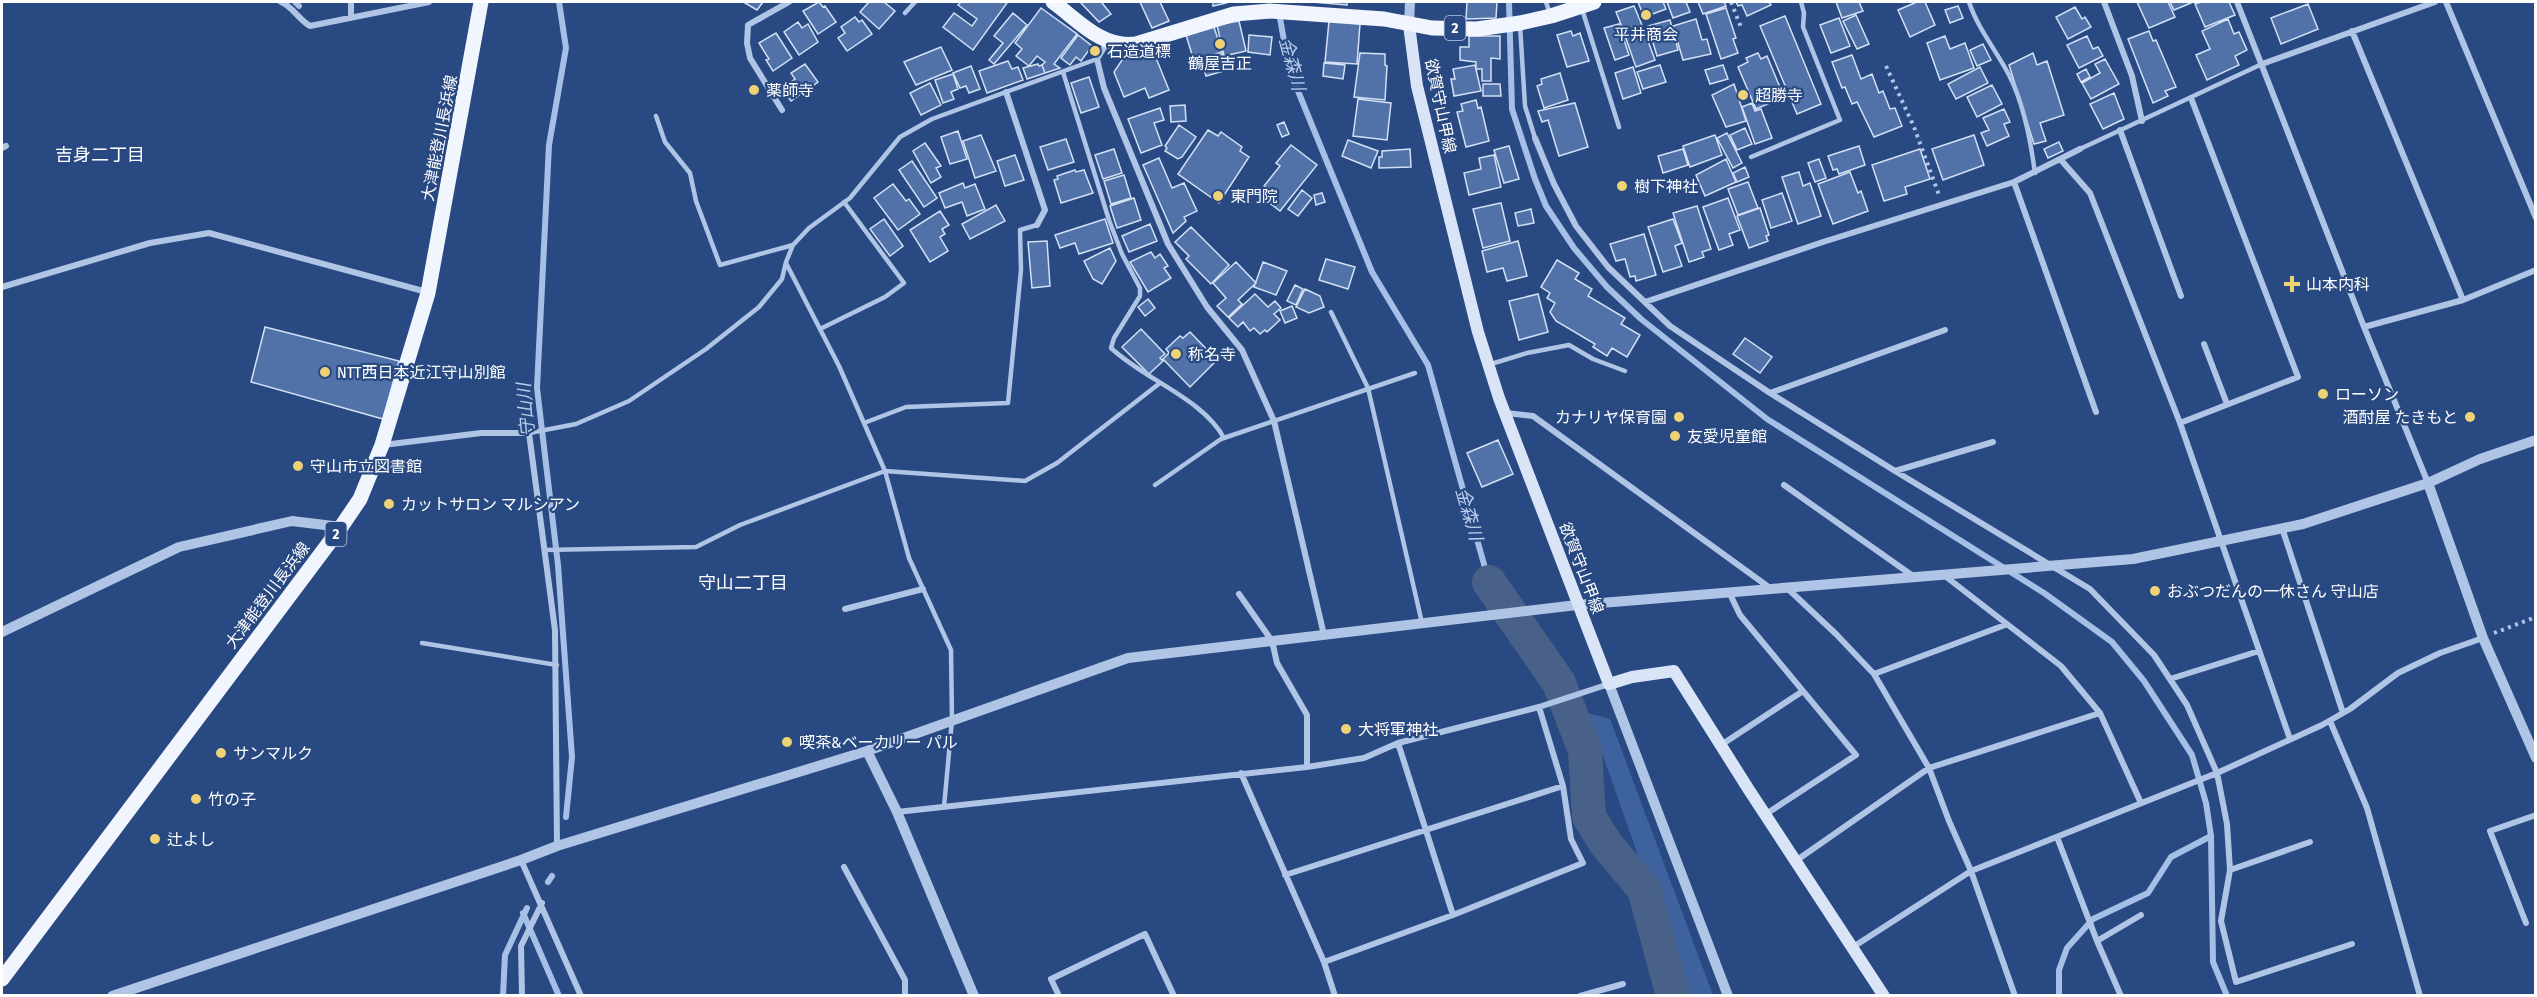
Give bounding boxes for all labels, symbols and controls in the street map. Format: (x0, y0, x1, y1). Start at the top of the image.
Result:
marker: 平井商会 (1639, 8, 1653, 22)
road number: 2 (1444, 16, 1466, 40)
place label: 平井商会 (1614, 25, 1678, 44)
water label: 金森川 (1274, 35, 1310, 95)
marker: 鶴屋吉正 (1213, 37, 1227, 51)
place label: 石造道標 (1107, 42, 1171, 61)
marker: 石造道標 (1088, 44, 1102, 58)
place label: 鶴屋吉正 (1188, 54, 1252, 73)
street label: 欲賀守山甲線 (1421, 57, 1460, 155)
street label: 大津能登川長浜線 (418, 73, 461, 203)
place label: 薬師寺 (766, 81, 814, 100)
marker: 薬師寺 (747, 83, 761, 97)
place label: 超勝寺 (1755, 86, 1803, 105)
marker: 超勝寺 (1736, 88, 1750, 102)
district label: 吉身二丁目 (55, 144, 145, 166)
place label: 樹下神社 (1634, 177, 1698, 196)
marker: 樹下神社 (1615, 179, 1629, 193)
place label: 東門院 (1230, 187, 1278, 206)
marker: 東門院 (1211, 189, 1225, 203)
marker: 山本内科 (2283, 275, 2301, 293)
place label: 山本内科 (2306, 275, 2370, 294)
place label: 称名寺 (1188, 345, 1236, 364)
marker: 称名寺 (1169, 347, 1183, 361)
place label: NTT西日本近江守山別館 (337, 363, 506, 382)
marker: NTT西日本近江守山別館 (318, 365, 332, 379)
water label: 守山川 (513, 380, 539, 438)
place label: ローソン (2335, 385, 2399, 404)
marker: ローソン (2316, 387, 2330, 401)
place label: カナリヤ保育園 (1555, 408, 1667, 427)
place label: 酒酎屋 たきもと (2343, 408, 2458, 427)
marker: カナリヤ保育園 (1672, 410, 1686, 424)
marker: 酒酎屋 たきもと (2463, 410, 2477, 424)
place label: 友愛児童館 (1687, 427, 1767, 446)
marker: 友愛児童館 (1668, 429, 1682, 443)
place label: 守山市立図書館 (310, 457, 422, 476)
marker: 守山市立図書館 (291, 459, 305, 473)
water label: 金森川 (1451, 485, 1488, 545)
place label: カットサロン マルシアン (401, 495, 580, 514)
marker: カットサロン マルシアン (382, 497, 396, 511)
street label: 欲賀守山甲線 (1555, 520, 1608, 616)
road number: 2 (326, 522, 346, 546)
street label: 大津能登川長浜線 (221, 538, 314, 652)
district label: 守山二丁目 (698, 572, 788, 594)
place label: おぶつだんの一休さん 守山店 (2167, 582, 2379, 601)
marker: おぶつだんの一休さん 守山店 (2148, 584, 2162, 598)
place label: 大将軍神社 (1358, 720, 1438, 739)
marker: 大将軍神社 (1339, 722, 1353, 736)
place label: 喫茶&ベーカリー パル (799, 733, 957, 752)
marker: 喫茶&ベーカリー パル (780, 735, 794, 749)
place label: サンマルク (233, 744, 313, 763)
marker: サンマルク (214, 746, 228, 760)
place label: 竹の子 (208, 790, 256, 809)
marker: 竹の子 (189, 792, 203, 806)
place label: 辻よし (167, 830, 215, 849)
marker: 辻よし (148, 832, 162, 846)

